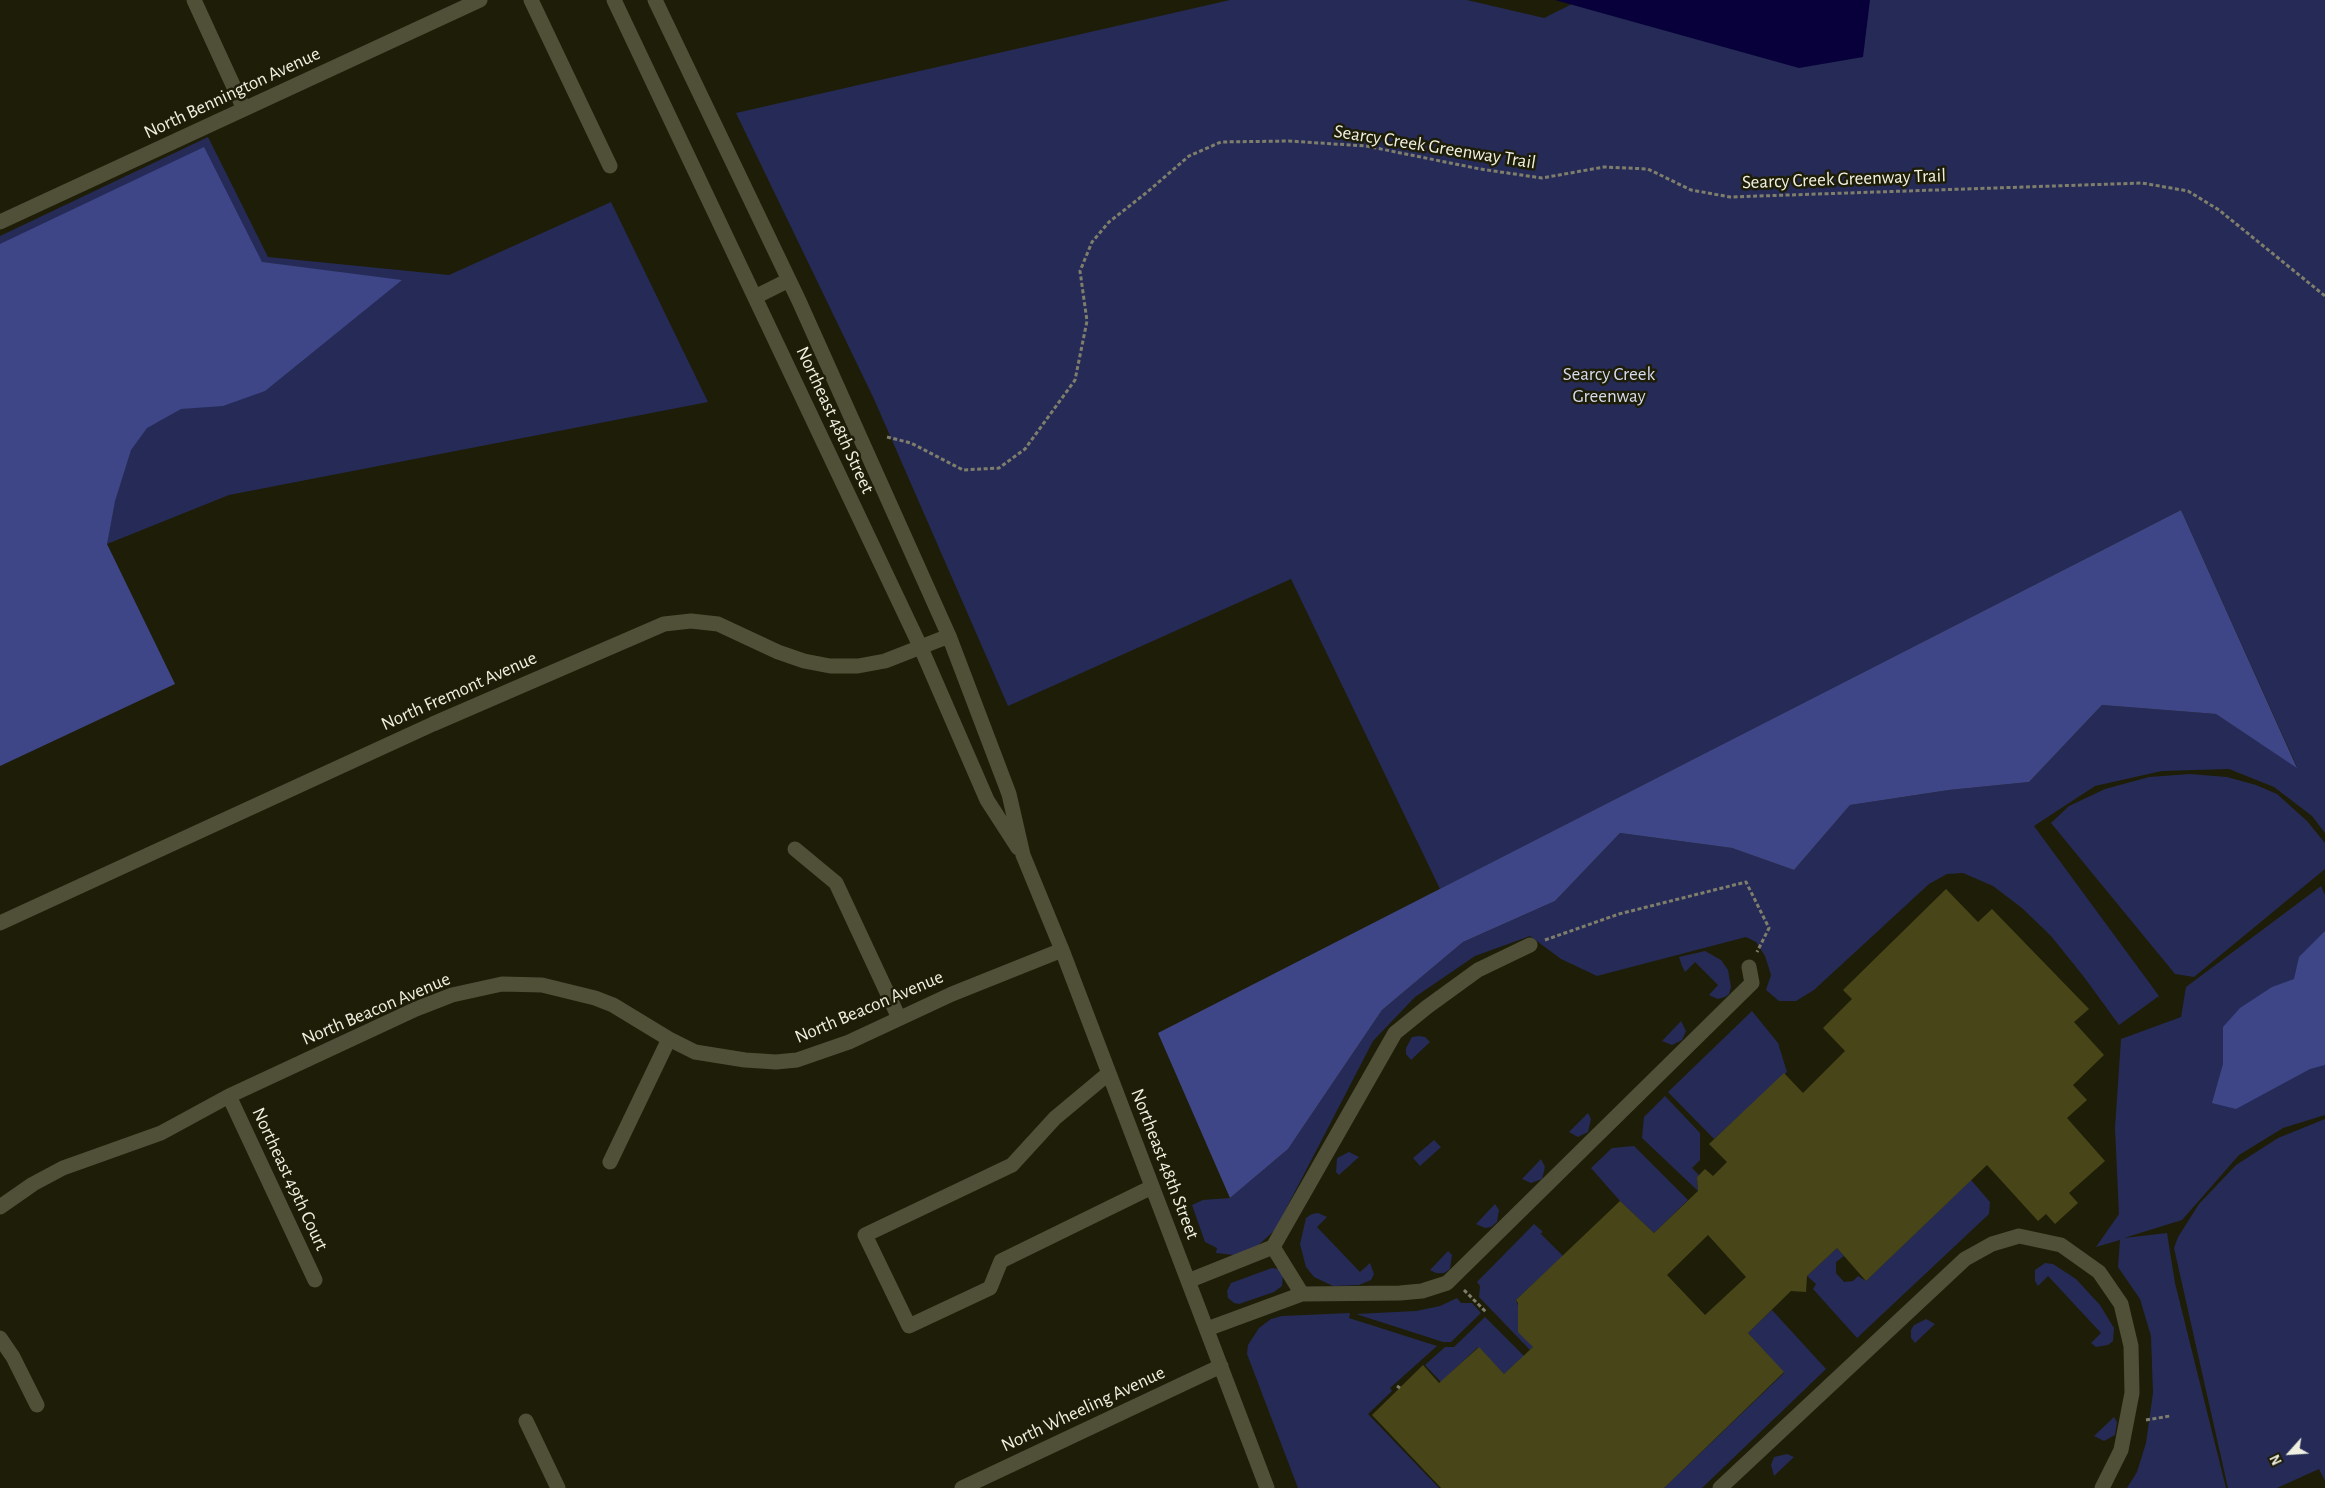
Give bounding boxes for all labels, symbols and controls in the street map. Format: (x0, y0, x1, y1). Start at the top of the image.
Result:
street label: North Bennington Avenue (140, 42, 324, 144)
street label: Searcy Creek Greenway Trail (1332, 120, 1538, 174)
street label: Searcy Creek Greenway Trail (1742, 164, 1946, 194)
street label: Northeast 48th Street (791, 343, 879, 497)
park label: Searcy Creek Greenway (1563, 363, 1655, 407)
street label: North Fremont Avenue (378, 646, 540, 736)
street label: North Beacon Avenue (791, 965, 947, 1049)
street label: North Beacon Avenue (298, 967, 454, 1051)
street label: Northeast 48th Street (1126, 1085, 1204, 1243)
street label: Northeast 49th Court (247, 1104, 333, 1254)
street label: North Wheeling Avenue (998, 1361, 1168, 1457)
north arrow (2265, 1428, 2315, 1478)
text: N (2268, 1452, 2285, 1467)

